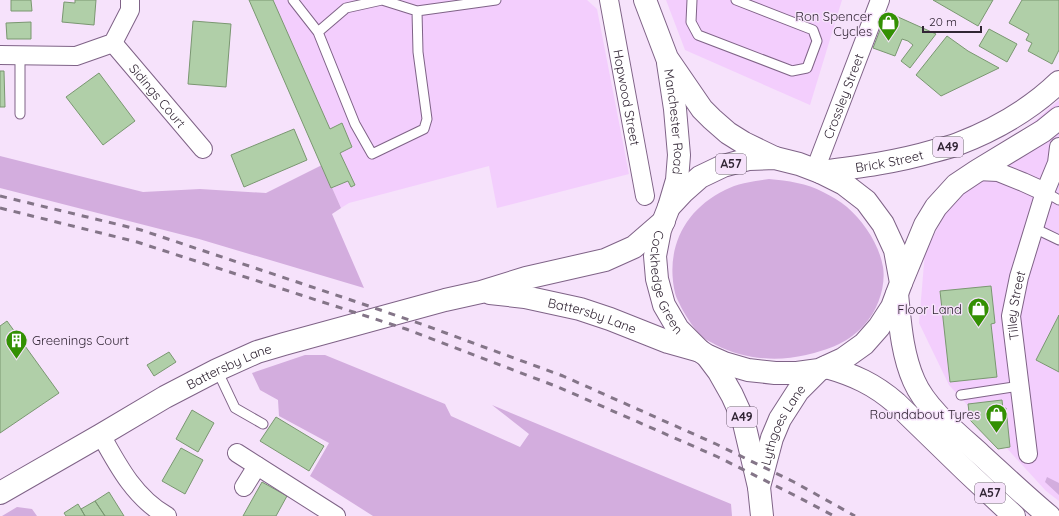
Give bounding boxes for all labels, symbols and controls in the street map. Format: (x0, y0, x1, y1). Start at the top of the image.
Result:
place label: Ron Spencer Cycles (795, 8, 872, 39)
scale bar (923, 8, 981, 34)
shop icon: Ron Spencer Cycles (875, 10, 901, 43)
text: 20 m (929, 14, 957, 29)
street label: Hopwood Street (610, 48, 644, 147)
street label: Crossley Street (820, 51, 867, 141)
street label: Sidings Court (126, 60, 189, 131)
street label: Manchester Road (661, 68, 687, 175)
road number: A49 (933, 137, 963, 157)
street label: Brick Street (854, 146, 925, 175)
road number: A57 (716, 154, 746, 174)
street label: Cockhedge Green (647, 229, 686, 337)
street label: Tilley Street (1003, 269, 1029, 341)
street label: Battersby Lane (546, 294, 639, 337)
shop icon: Floor Land (965, 296, 991, 329)
place label: Floor Land (897, 301, 962, 317)
building icon: Greenings Court (4, 327, 30, 360)
place label: Greenings Court (32, 332, 129, 348)
street label: Battersby Lane (184, 340, 273, 393)
street label: Lythgoes Lane (757, 381, 808, 467)
shop icon: Roundabout Tyres (983, 401, 1009, 434)
place label: Roundabout Tyres (870, 406, 980, 422)
road number: A49 (727, 407, 757, 427)
road number: A57 (975, 483, 1005, 503)

